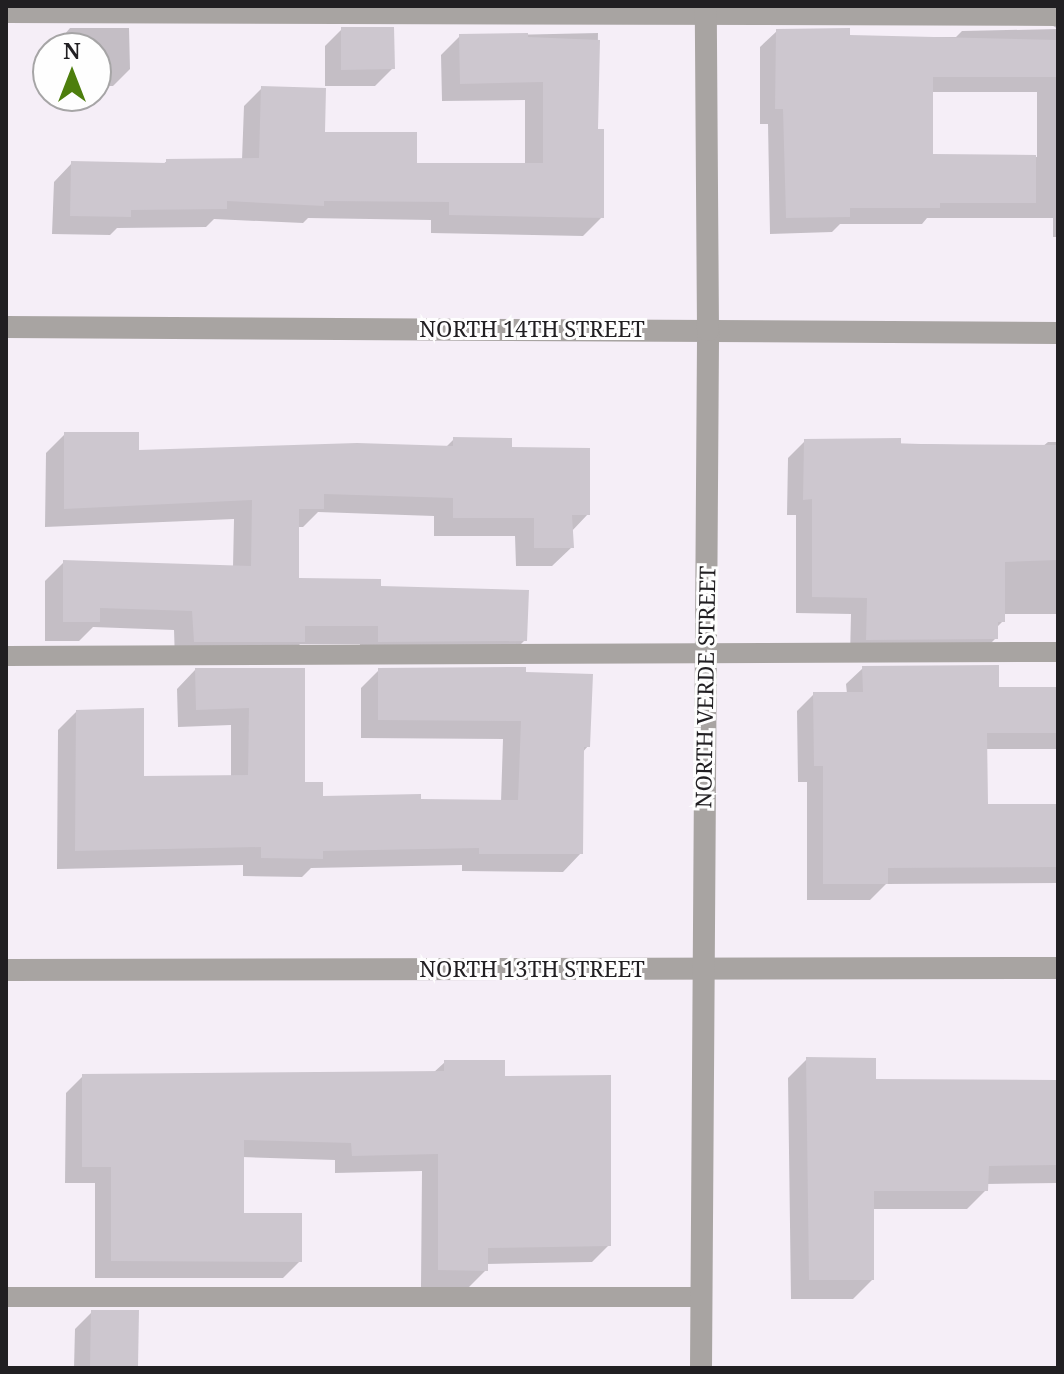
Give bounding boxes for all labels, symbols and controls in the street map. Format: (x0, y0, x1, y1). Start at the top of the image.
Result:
north arrow (32, 32, 112, 112)
text: N (63, 35, 81, 65)
street label: NORTH 14TH STREET (419, 316, 645, 342)
street label: NORTH VERDE STREET (690, 566, 720, 808)
street label: NORTH 13TH STREET (419, 956, 645, 982)

